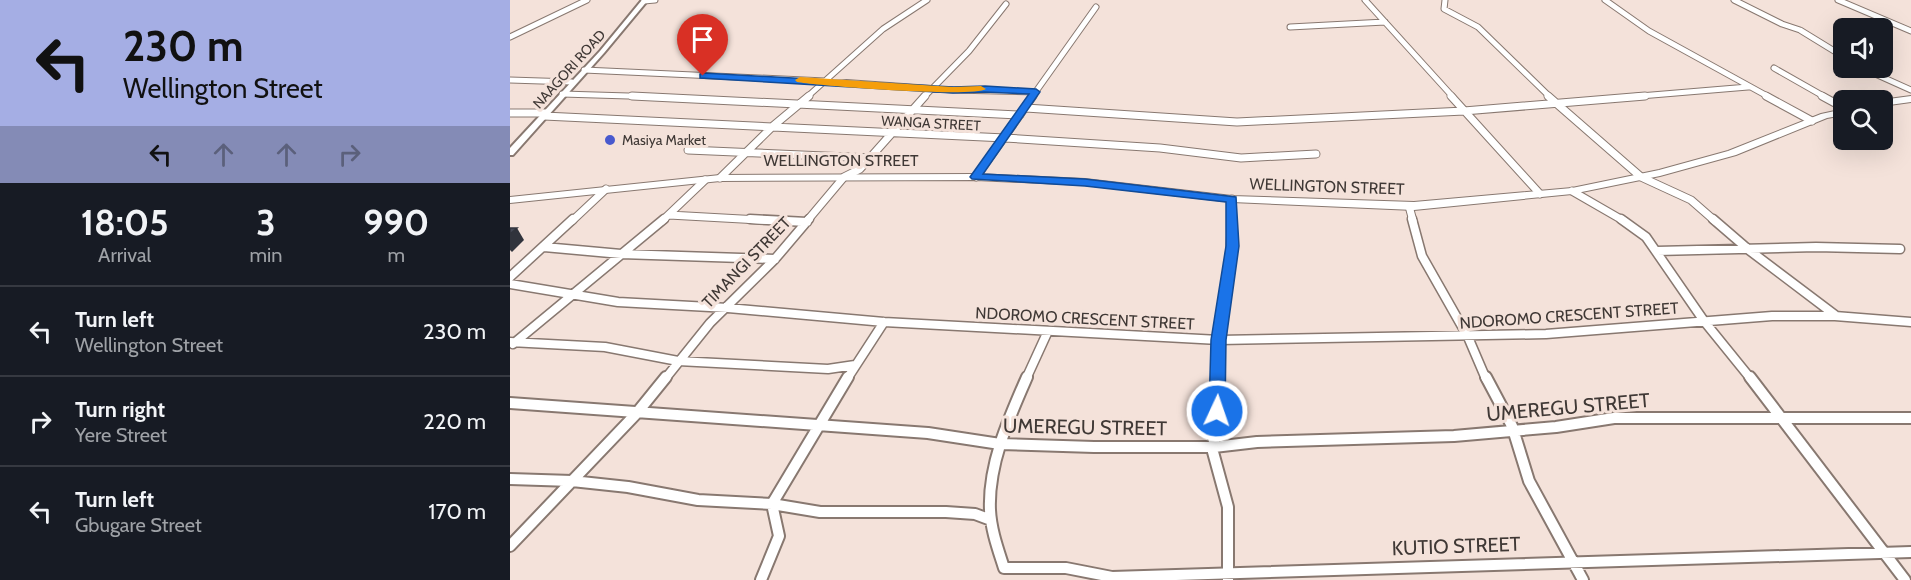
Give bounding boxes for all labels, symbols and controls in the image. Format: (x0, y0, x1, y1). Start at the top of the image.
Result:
pin (677, 14, 728, 76)
map controls (1833, 18, 1893, 150)
button: sound (1833, 18, 1893, 78)
text: 230 m (123, 20, 243, 72)
icon: arrive (686, 23, 719, 56)
icon: left (24, 24, 102, 102)
street label: NAAGORI ROAD (529, 26, 609, 112)
text: Wellington Street (123, 72, 323, 105)
button: search (1833, 90, 1893, 150)
street label: WANGA STREET (881, 111, 982, 135)
place label: Masiya Market (622, 131, 706, 149)
marker: Masiya Market (603, 133, 617, 147)
icon: left (144, 138, 177, 171)
icon: ahead (207, 138, 240, 171)
icon: ahead (270, 138, 303, 171)
icon: right (333, 138, 366, 171)
street label: WELLINGTON STREET (763, 151, 919, 170)
street label: WELLINGTON STREET (1249, 174, 1405, 199)
text: 18:05 (81, 200, 169, 244)
text: 3 (256, 200, 276, 244)
text: 990 (363, 200, 429, 244)
street label: TIMANGI STREET (698, 213, 795, 312)
text: Arrival (98, 243, 151, 267)
text: min (249, 243, 282, 267)
text: m (387, 243, 405, 267)
street label: NDOROMO CRESCENT STREET (1459, 298, 1680, 333)
street label: NDOROMO CRESCENT STREET (975, 303, 1196, 334)
text: Turn left (75, 306, 154, 333)
icon: left (24, 315, 57, 348)
text: 230 m (423, 318, 486, 345)
text: Wellington Street (75, 333, 223, 357)
position arrow (1185, 379, 1249, 443)
street label: UMEREGU STREET (1485, 388, 1651, 426)
text: Turn right (75, 396, 165, 423)
icon: right (24, 405, 57, 438)
text: 220 m (423, 408, 486, 435)
street label: UMEREGU STREET (1003, 414, 1168, 440)
text: Yere Street (75, 423, 167, 447)
text: Turn left (75, 486, 154, 513)
icon: left (24, 495, 57, 528)
text: 170 m (428, 498, 486, 525)
text: Gbugare Street (75, 513, 202, 537)
street label: KUTIO STREET (1391, 532, 1521, 560)

